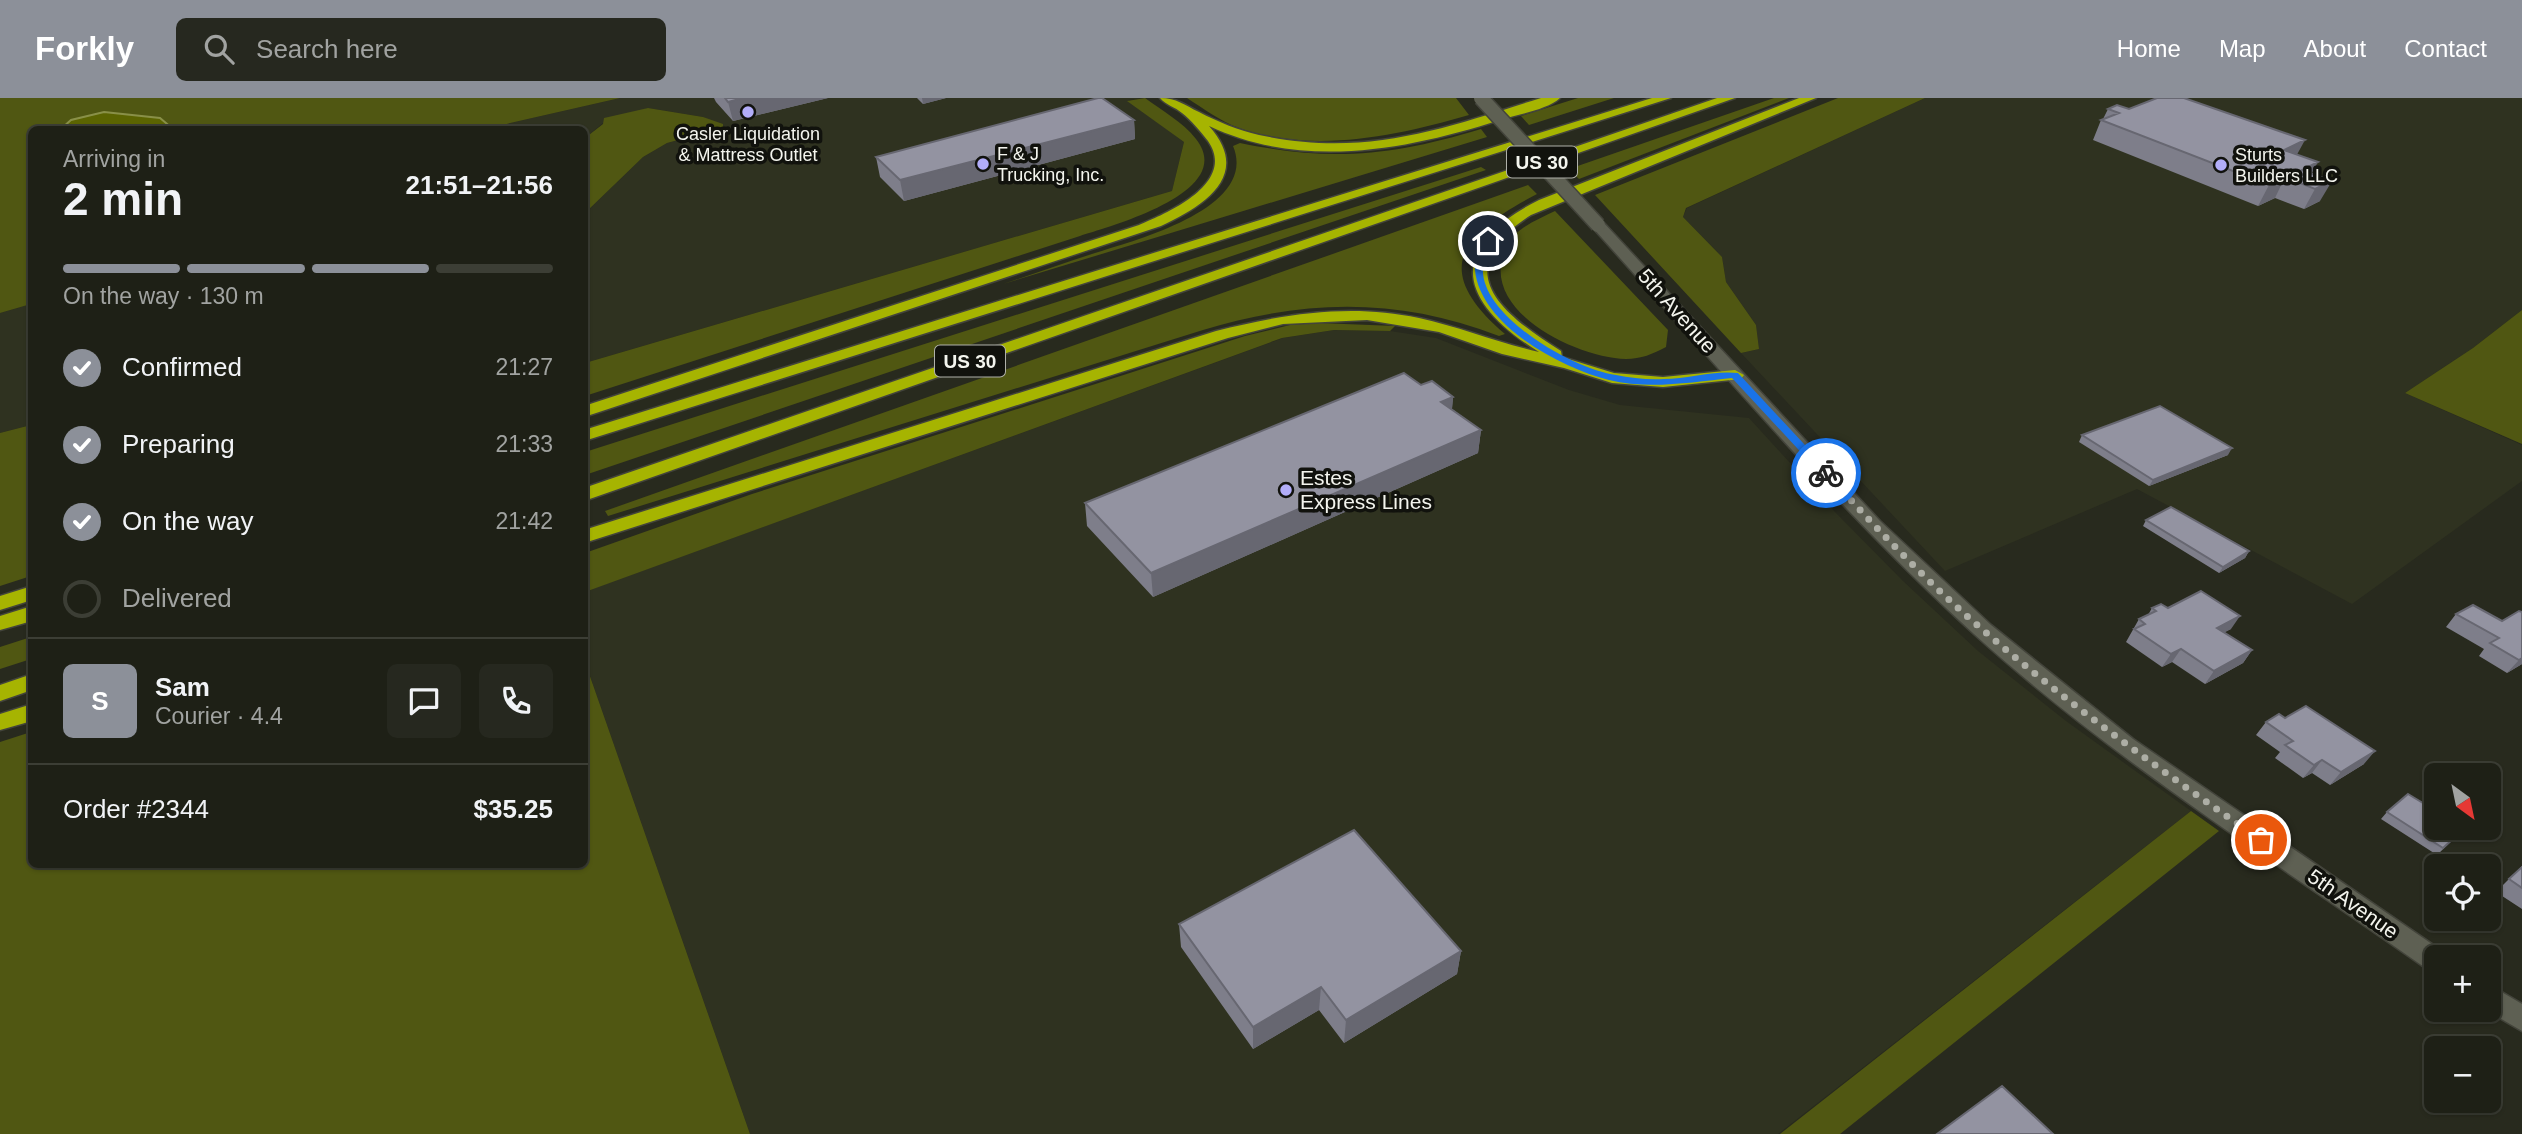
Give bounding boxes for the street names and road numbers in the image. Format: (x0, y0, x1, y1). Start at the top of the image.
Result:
road number: US 30 (1507, 146, 1577, 178)
street label: 5th Avenue (1634, 264, 1721, 357)
road number: US 30 (935, 345, 1005, 376)
street label: 5th Avenue (2304, 864, 2403, 943)

